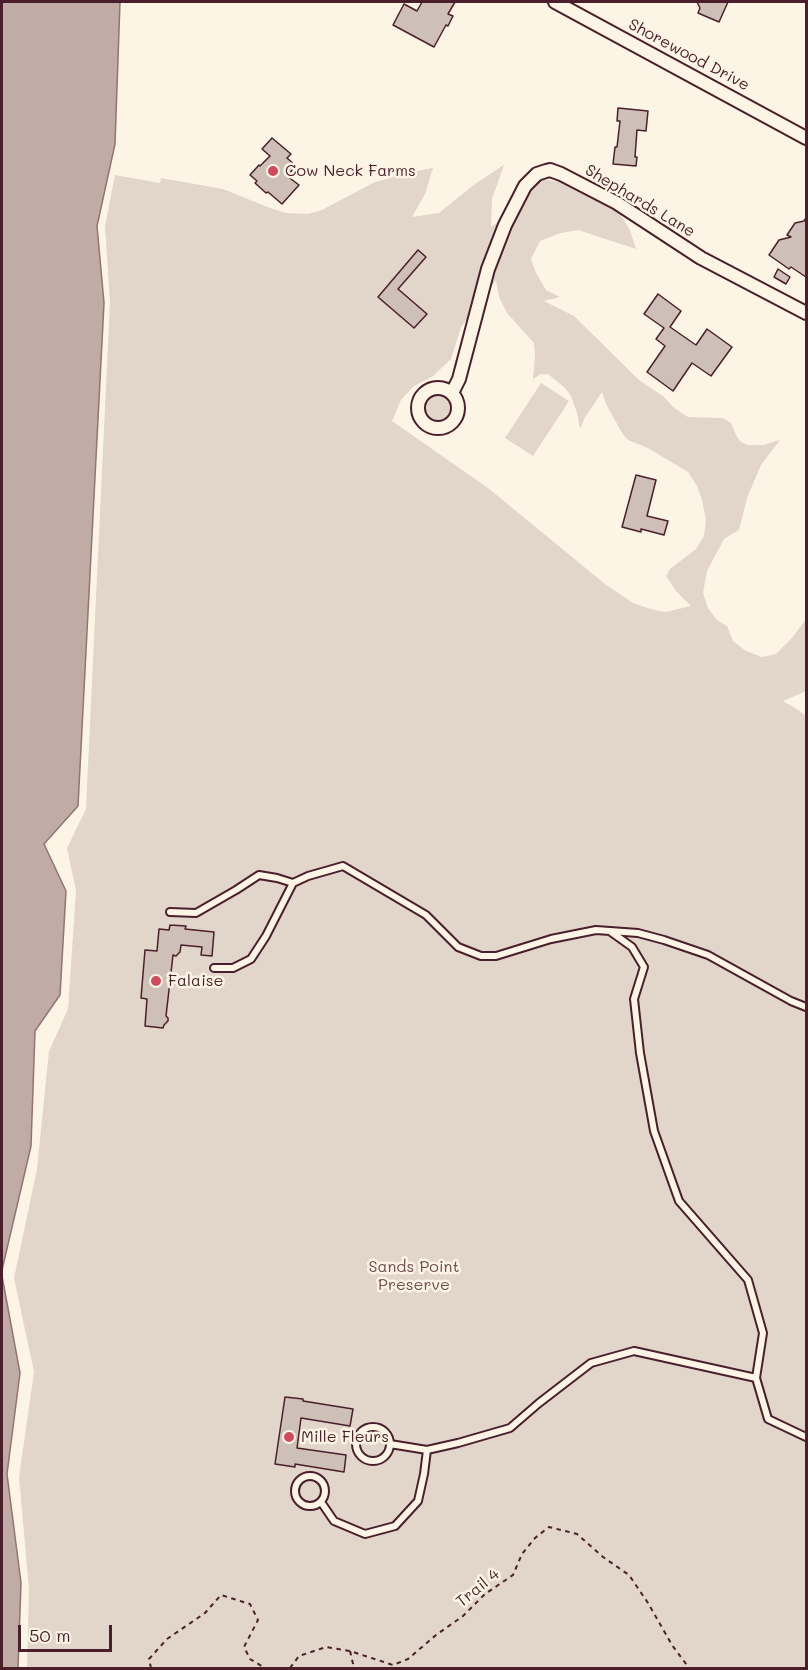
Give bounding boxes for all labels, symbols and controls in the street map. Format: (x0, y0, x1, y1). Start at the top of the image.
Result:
street label: Shorewood Drive (625, 15, 753, 95)
place label: Cow Neck Farms (285, 161, 416, 181)
street label: Shephards Lane (581, 161, 699, 241)
marker: Cow Neck Farms (266, 164, 280, 178)
place label: Falaise (168, 971, 223, 991)
marker: Falaise (149, 974, 163, 988)
park label: Sands Point Preserve (369, 1257, 459, 1295)
place label: Mille Fleurs (301, 1427, 389, 1447)
marker: Mille Fleurs (282, 1430, 296, 1444)
street label: Trail 4 (452, 1565, 504, 1611)
scale bar (21, 1613, 116, 1651)
text: 50 m (29, 1623, 71, 1647)

